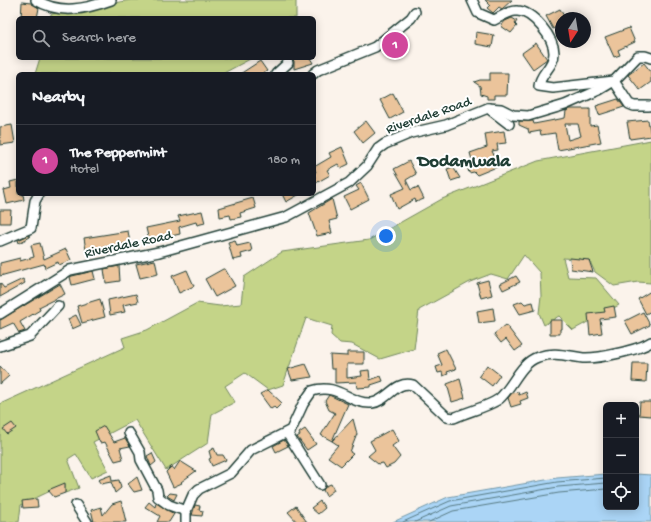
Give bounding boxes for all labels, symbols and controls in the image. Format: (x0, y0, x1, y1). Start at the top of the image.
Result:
north arrow (555, 12, 591, 48)
search box (16, 16, 316, 60)
icon: search (30, 27, 52, 49)
text: Search here (62, 29, 136, 47)
pin: 1 (382, 30, 408, 60)
text: Nearby (32, 88, 85, 108)
street label: Riverdale Road (384, 93, 475, 139)
text: The Peppermint (70, 144, 166, 162)
district label: Dodamwala (416, 152, 511, 173)
text: 1 (42, 153, 48, 168)
text: 180 m (268, 153, 300, 168)
text: Hotel (70, 162, 99, 177)
your location (376, 226, 396, 246)
street label: Riverdale Road (83, 228, 176, 263)
map controls (603, 402, 639, 510)
button: + (603, 402, 639, 438)
button: − (603, 438, 639, 474)
button: locate (603, 474, 639, 510)

